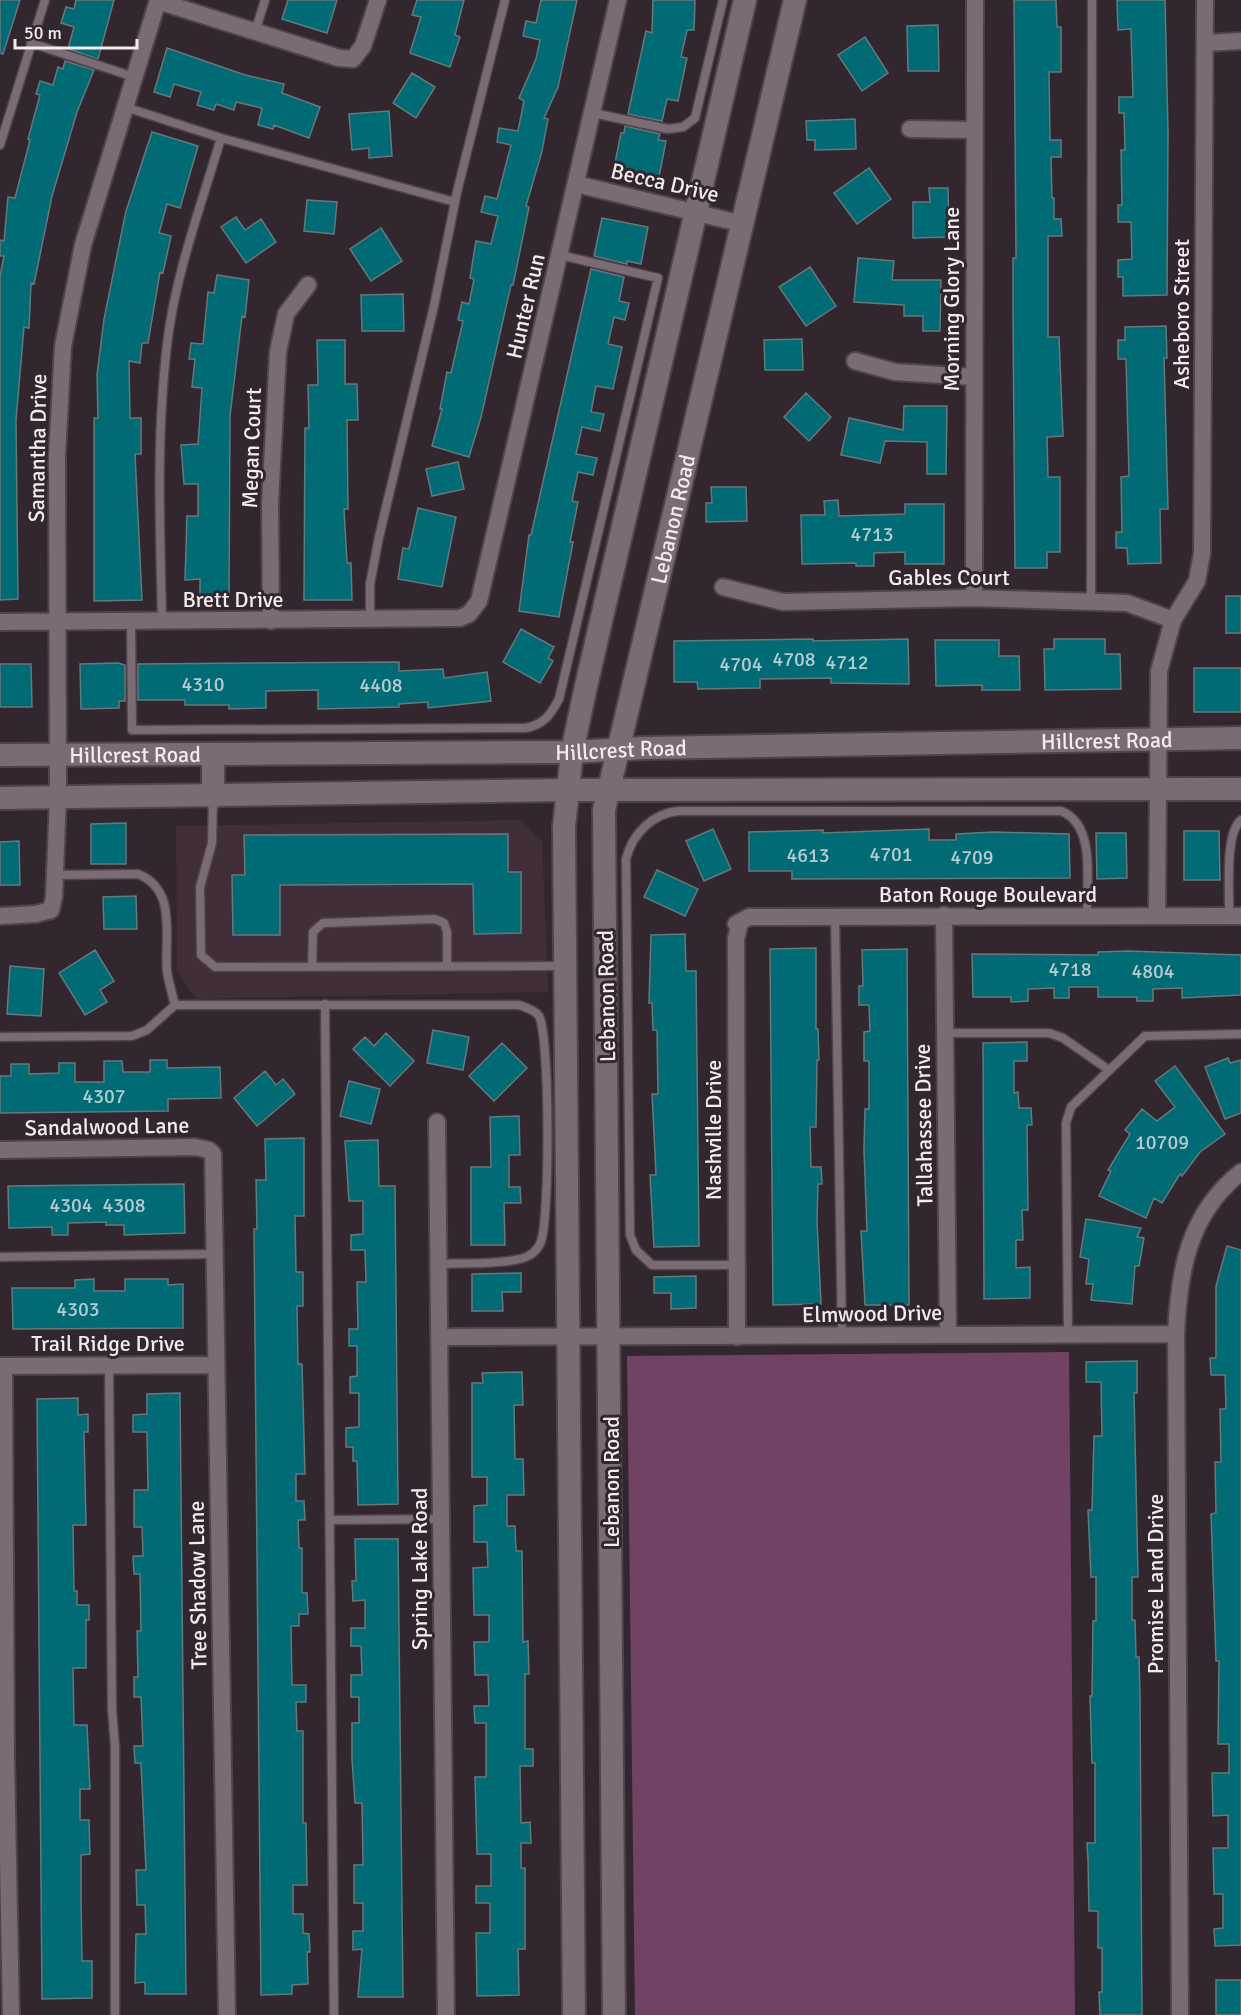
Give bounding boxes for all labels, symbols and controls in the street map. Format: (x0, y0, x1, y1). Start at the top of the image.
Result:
scale bar (15, 12, 136, 50)
text: 50 m (24, 22, 62, 44)
street label: Becca Drive (608, 157, 722, 208)
street label: Morning Glory Lane (938, 207, 965, 391)
street label: Asheboro Street (1168, 239, 1195, 389)
street label: Hunter Run (500, 251, 551, 361)
street label: Samantha Drive (23, 373, 52, 523)
street label: Megan Court (236, 387, 267, 509)
street label: Lebanon Road (645, 452, 701, 587)
house number: 4713 (850, 522, 894, 547)
street label: Gables Court (888, 564, 1010, 591)
street label: Brett Drive (182, 586, 284, 613)
house number: 4708 (772, 647, 816, 672)
house number: 4712 (825, 650, 869, 675)
house number: 4704 (719, 652, 763, 677)
house number: 4310 (181, 672, 225, 697)
house number: 4408 (359, 673, 403, 698)
street label: Hillcrest Road (1041, 726, 1173, 755)
street label: Hillcrest Road (555, 734, 687, 766)
street label: Hillcrest Road (69, 741, 201, 769)
house number: 4701 (869, 842, 913, 867)
house number: 4613 (786, 843, 830, 868)
house number: 4709 (950, 845, 994, 870)
street label: Baton Rouge Boulevard (879, 881, 1097, 908)
street label: Lebanon Road (592, 930, 621, 1062)
house number: 4718 (1048, 957, 1092, 982)
house number: 4804 (1131, 959, 1175, 984)
street label: Tallahassee Drive (909, 1043, 938, 1207)
street label: Nashville Drive (700, 1060, 727, 1200)
house number: 4307 (82, 1084, 126, 1109)
street label: Sandalwood Lane (24, 1112, 190, 1141)
house number: 10709 (1135, 1130, 1189, 1155)
house number: 4304 (49, 1193, 93, 1218)
house number: 4308 (102, 1193, 146, 1218)
house number: 4303 (56, 1297, 100, 1322)
street label: Elmwood Drive (802, 1299, 942, 1328)
street label: Trail Ridge Drive (31, 1330, 185, 1357)
street label: Lebanon Road (598, 1416, 625, 1548)
street label: Spring Lake Road (406, 1488, 433, 1650)
street label: Promise Land Drive (1142, 1494, 1169, 1674)
street label: Tree Shadow Lane (183, 1500, 212, 1670)

